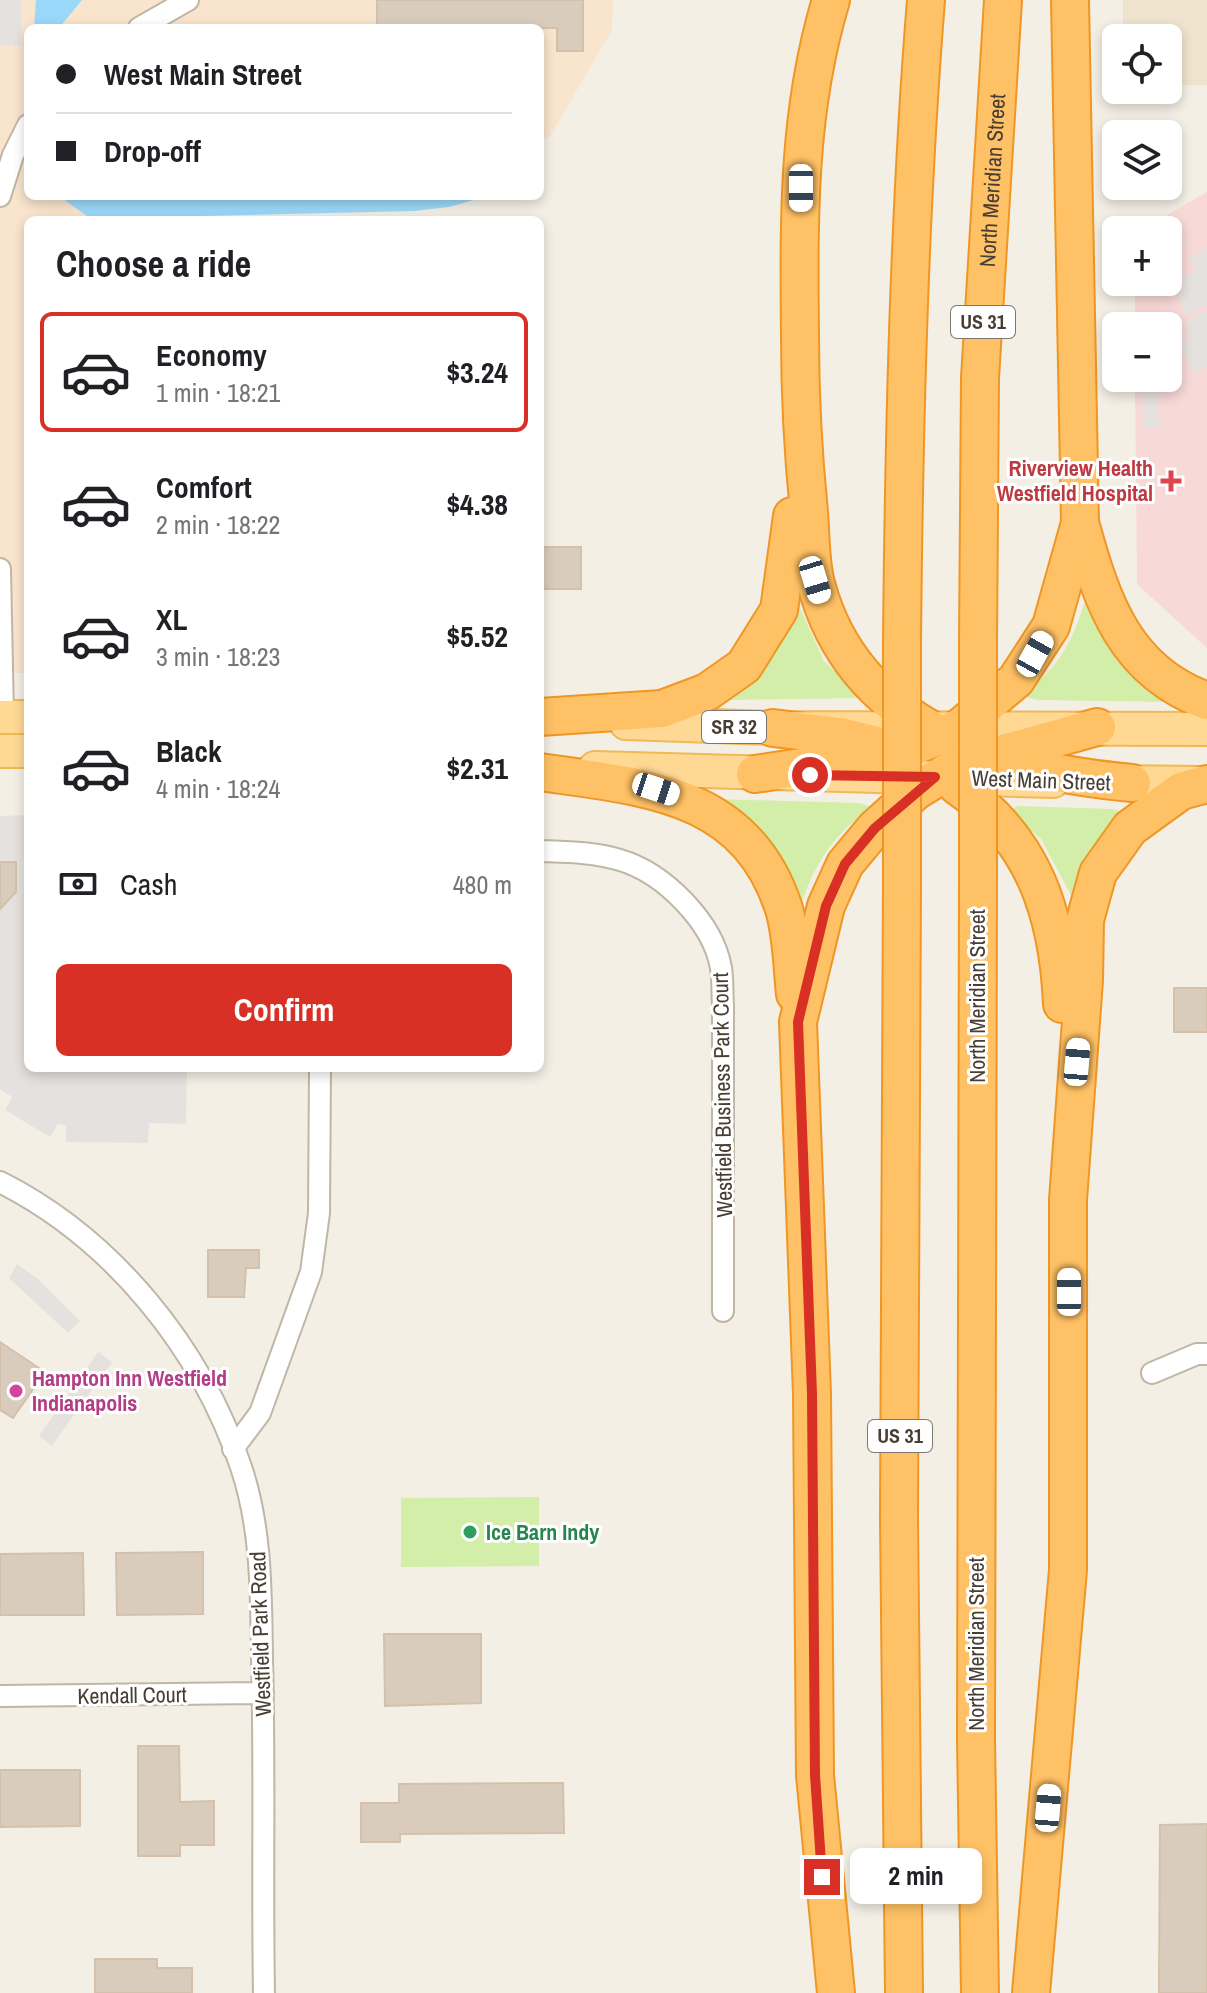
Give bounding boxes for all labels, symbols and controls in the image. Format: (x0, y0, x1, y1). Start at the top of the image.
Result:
map controls (1102, 24, 1182, 392)
button: locate (1102, 24, 1182, 104)
text: West Main Street (104, 54, 302, 94)
street label: North Meridian Street (972, 93, 1012, 268)
button: layers (1102, 120, 1182, 200)
text: Drop-off (104, 131, 201, 171)
car (789, 164, 813, 212)
button: + (1102, 216, 1182, 296)
text: Choose a ride (56, 240, 251, 288)
road number: US 31 (951, 306, 1015, 338)
button: − (1102, 312, 1182, 392)
text: Economy (156, 335, 267, 375)
icon: car (60, 336, 132, 408)
text: $3.24 (446, 352, 508, 392)
text: 1 min · 18:21 (156, 375, 280, 410)
place label: Riverview Health Westfield Hospital (997, 453, 1153, 508)
text: Comfort (156, 467, 252, 507)
icon: car (60, 468, 132, 540)
marker: Riverview Health Westfield Hospital (1160, 470, 1182, 492)
text: $4.38 (446, 484, 508, 524)
text: 2 min · 18:22 (156, 507, 280, 542)
car (797, 554, 833, 606)
text: XL (156, 599, 187, 639)
icon: car (60, 600, 132, 672)
text: $5.52 (446, 616, 508, 656)
car (1013, 627, 1057, 681)
text: 3 min · 18:23 (156, 639, 280, 674)
road number: SR 32 (702, 711, 766, 743)
text: Black (156, 731, 222, 771)
icon: car (60, 732, 132, 804)
text: $2.31 (446, 748, 508, 788)
route start (792, 757, 828, 793)
street label: West Main Street (971, 763, 1111, 797)
car (629, 770, 683, 808)
text: 4 min · 18:24 (156, 771, 280, 806)
icon: cash (56, 862, 100, 906)
text: Cash (120, 864, 177, 904)
text: 480 m (453, 867, 512, 902)
street label: North Meridian Street (962, 909, 992, 1083)
button: Confirm (56, 964, 512, 1056)
street label: Westfield Business Park Court (705, 972, 739, 1218)
car (1063, 1037, 1091, 1087)
car (1057, 1268, 1081, 1316)
place label: Hampton Inn Westfield Indianapolis (32, 1363, 227, 1418)
marker: Hampton Inn Westfield Indianapolis (7, 1382, 25, 1400)
road number: US 31 (868, 1420, 932, 1452)
place label: Ice Barn Indy (486, 1517, 599, 1547)
marker: Ice Barn Indy (461, 1523, 479, 1541)
street label: Westfield Park Road (242, 1551, 278, 1717)
street label: North Meridian Street (961, 1557, 991, 1731)
street label: Kendall Court (77, 1679, 187, 1711)
car (1034, 1783, 1062, 1833)
callout: 2 min (850, 1849, 982, 1905)
text: 2 min (888, 1858, 944, 1893)
route end (804, 1859, 840, 1895)

